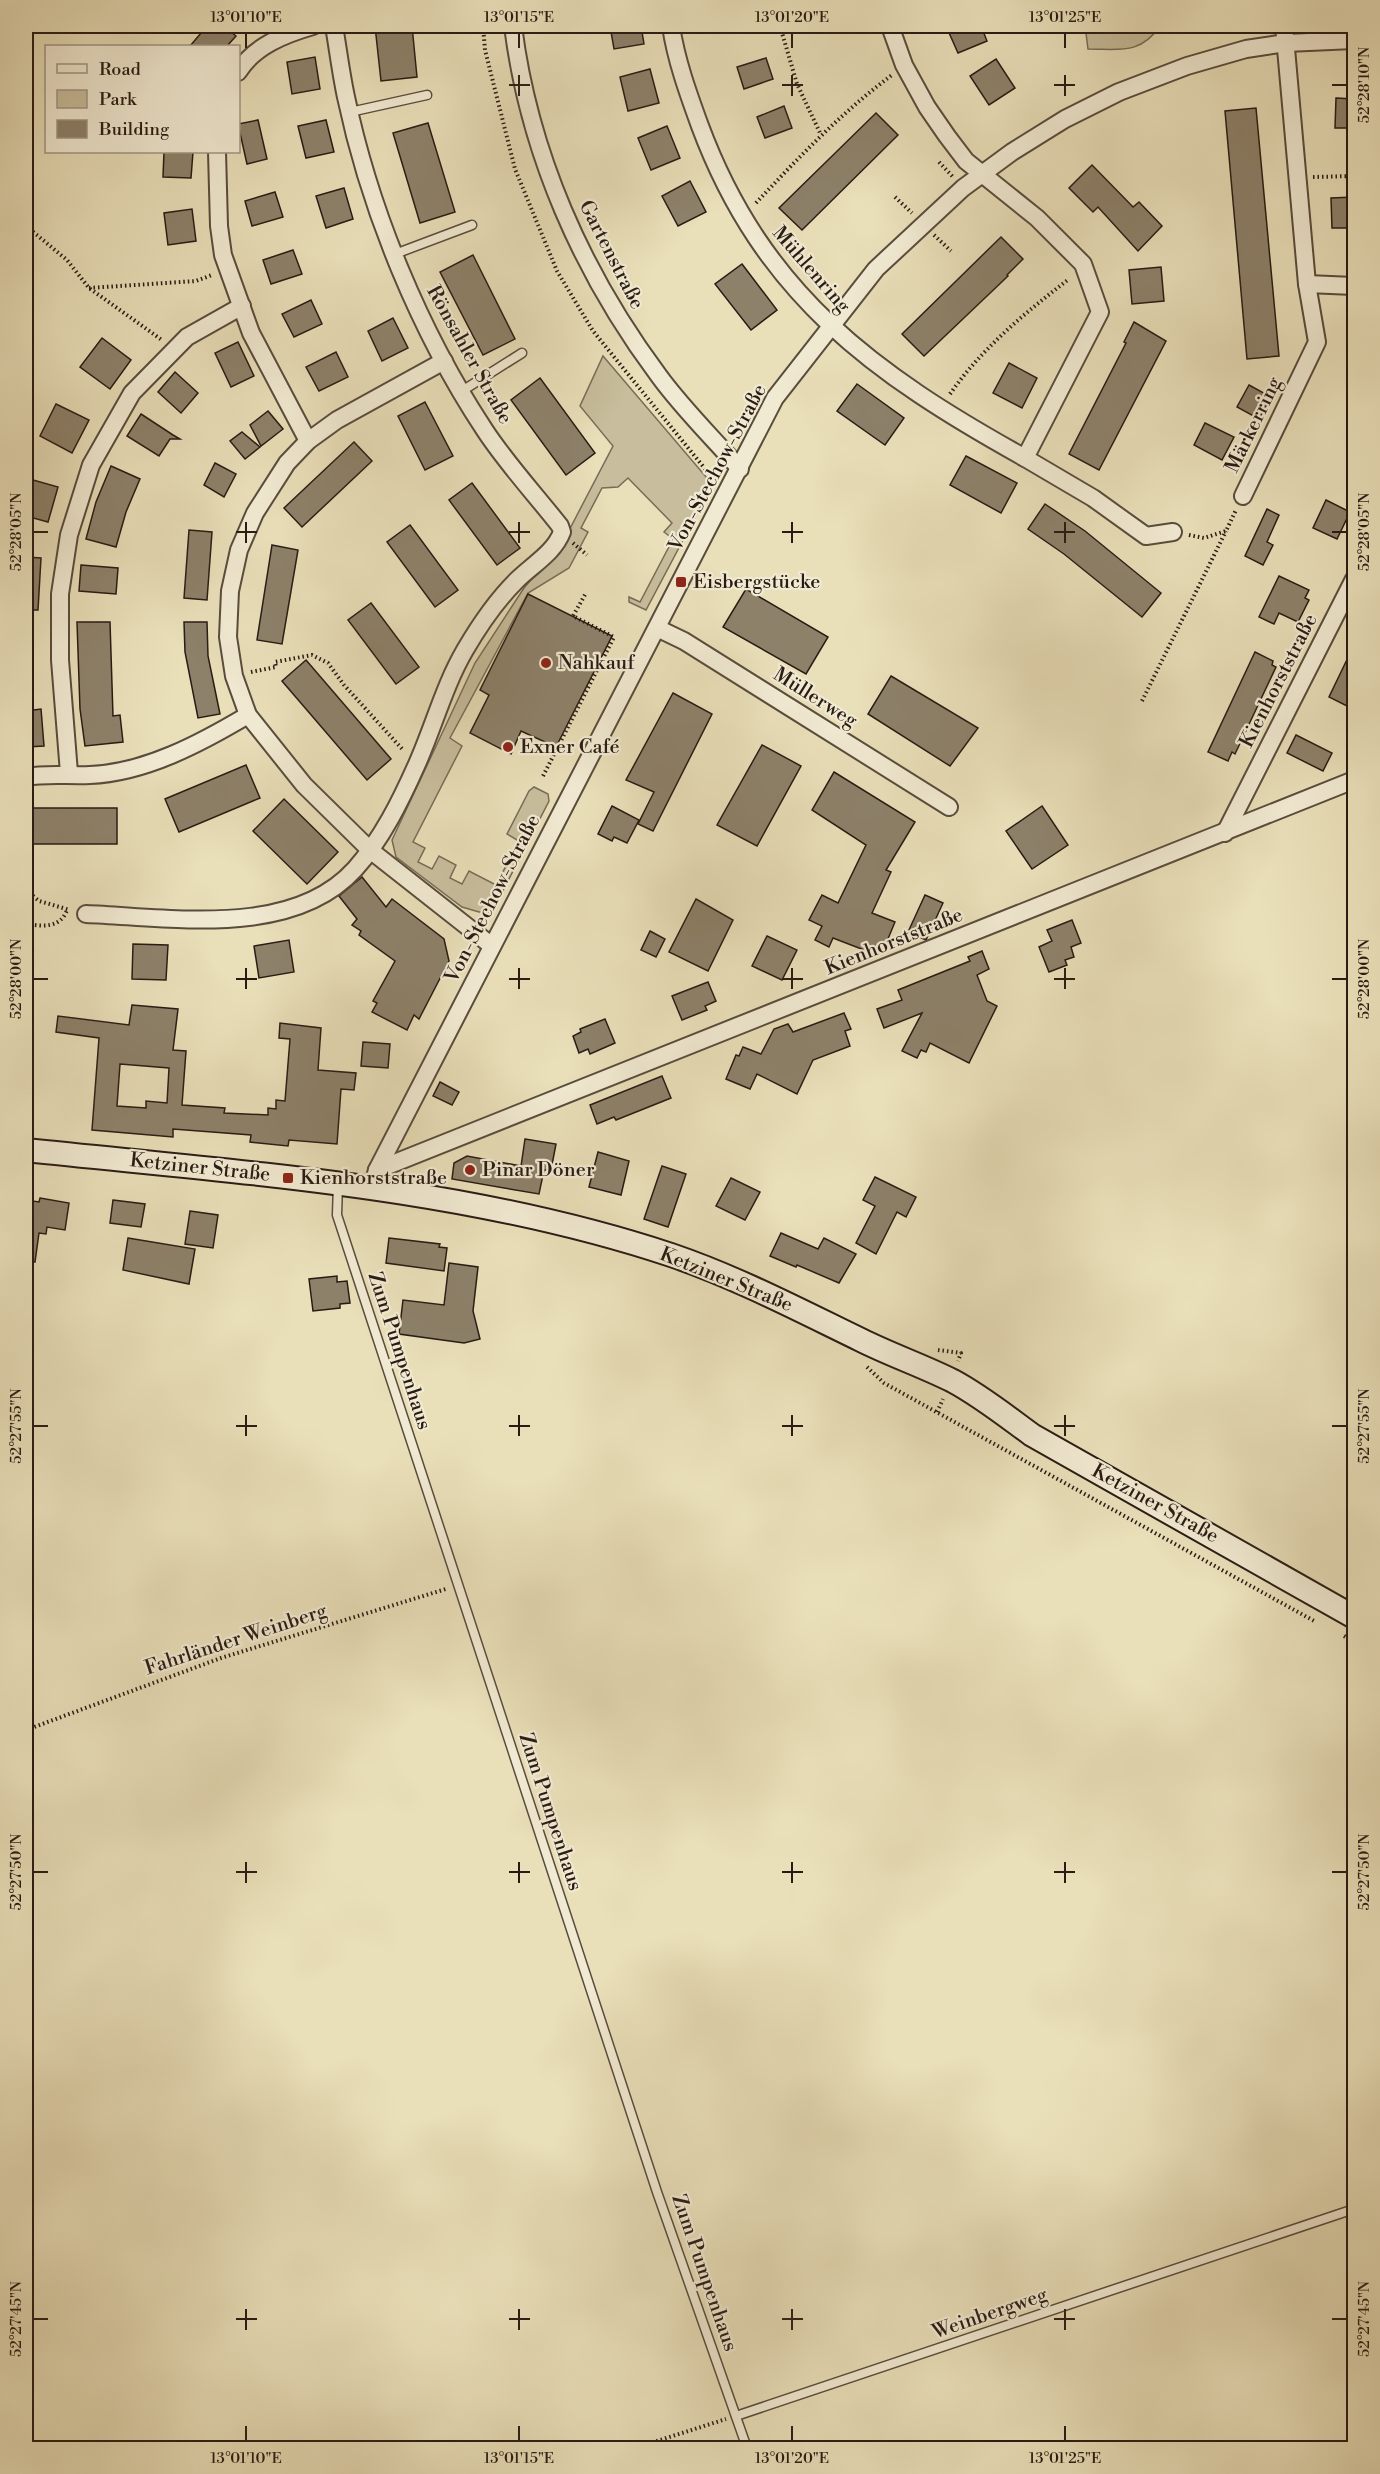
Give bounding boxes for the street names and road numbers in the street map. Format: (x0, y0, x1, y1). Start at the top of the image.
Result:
street label: Gartenstraße (573, 196, 649, 314)
street label: Mühlenring (767, 221, 856, 319)
street label: Rönsahler Straße (421, 281, 517, 429)
street label: Märkerring (1220, 372, 1288, 477)
street label: Von-Stechow-Straße (663, 380, 773, 557)
street label: Kienhorststraße (1234, 610, 1324, 752)
street label: Müllerweg (768, 662, 862, 734)
street label: Von-Stechow-Straße (439, 810, 546, 988)
street label: Kienhorststraße (821, 903, 967, 981)
street label: Ketziner Straße (128, 1148, 272, 1188)
street label: Ketziner Straße (656, 1242, 796, 1318)
street label: Zum Pumpenhaus (362, 1269, 436, 1433)
street label: Ketziner Straße (1087, 1459, 1223, 1549)
street label: Fahrländer Weinberg (142, 1599, 331, 1681)
street label: Zum Pumpenhaus (513, 1730, 587, 1894)
street label: Zum Pumpenhaus (665, 2191, 743, 2355)
street label: Weinbergweg (928, 2282, 1051, 2346)

